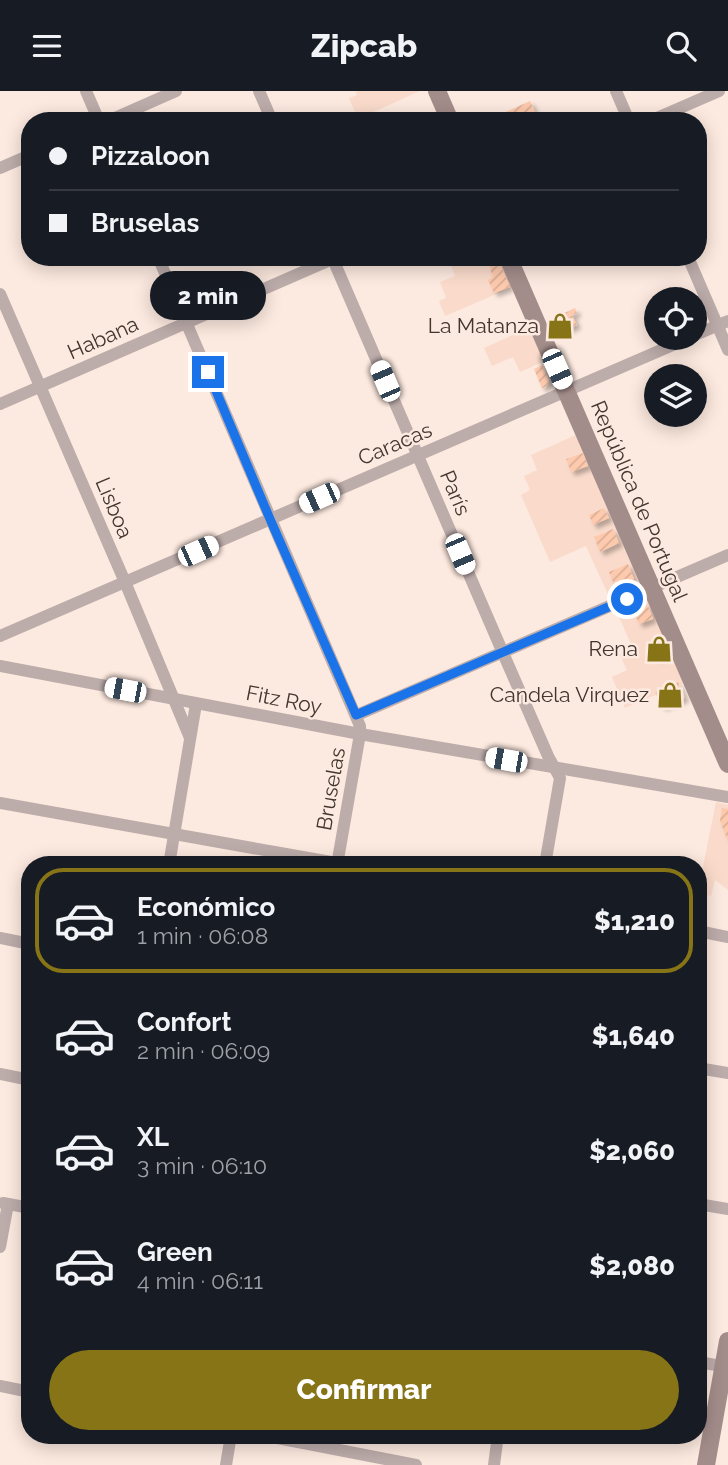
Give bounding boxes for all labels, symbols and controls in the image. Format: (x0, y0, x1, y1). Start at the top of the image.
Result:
icon: menu (28, 27, 66, 65)
text: Zipcab (311, 27, 417, 64)
icon: search (662, 27, 700, 65)
text: Pizzaloon (91, 141, 210, 171)
text: Bruselas (91, 208, 199, 238)
callout: 2 min (150, 271, 266, 320)
text: 2 min (178, 282, 238, 309)
map controls (644, 287, 707, 427)
button: locate (644, 287, 707, 350)
street label: Habana (63, 311, 142, 364)
shop icon: La Matanza (545, 311, 575, 341)
place label: La Matanza (428, 313, 539, 338)
car (539, 346, 576, 392)
route end (192, 356, 224, 388)
car (368, 358, 403, 404)
button: layers (644, 364, 707, 427)
street label: República de Portugal (586, 397, 693, 605)
street label: Caracas (354, 417, 435, 470)
street label: París (435, 467, 476, 519)
street label: Lisboa (90, 474, 138, 542)
car (296, 480, 343, 516)
car (443, 531, 478, 577)
car (175, 533, 222, 569)
route start (611, 583, 643, 615)
shop icon: Rena (644, 634, 674, 664)
place label: Rena (589, 636, 638, 661)
car (103, 676, 148, 704)
street label: Fitz Roy (244, 680, 324, 719)
shop icon: Candela Virquez (655, 680, 685, 710)
place label: Candela Virquez (490, 682, 649, 707)
street label: Bruselas (311, 746, 350, 832)
car (484, 746, 529, 774)
icon: car (53, 889, 116, 952)
text: Económico (137, 892, 275, 922)
text: $1,210 (594, 906, 675, 936)
text: 1 min · 06:08 (137, 922, 268, 949)
icon: car (53, 1004, 116, 1067)
text: Confort (137, 1007, 231, 1037)
text: $1,640 (592, 1021, 675, 1051)
text: 2 min · 06:09 (137, 1037, 270, 1064)
icon: car (53, 1119, 116, 1182)
text: XL (137, 1122, 169, 1152)
text: $2,060 (589, 1136, 675, 1166)
text: 3 min · 06:10 (137, 1152, 267, 1179)
icon: car (53, 1234, 116, 1297)
text: Green (137, 1237, 213, 1267)
text: $2,080 (589, 1251, 675, 1281)
text: 4 min · 06:11 (137, 1267, 263, 1294)
button: Confirmar (49, 1350, 679, 1430)

